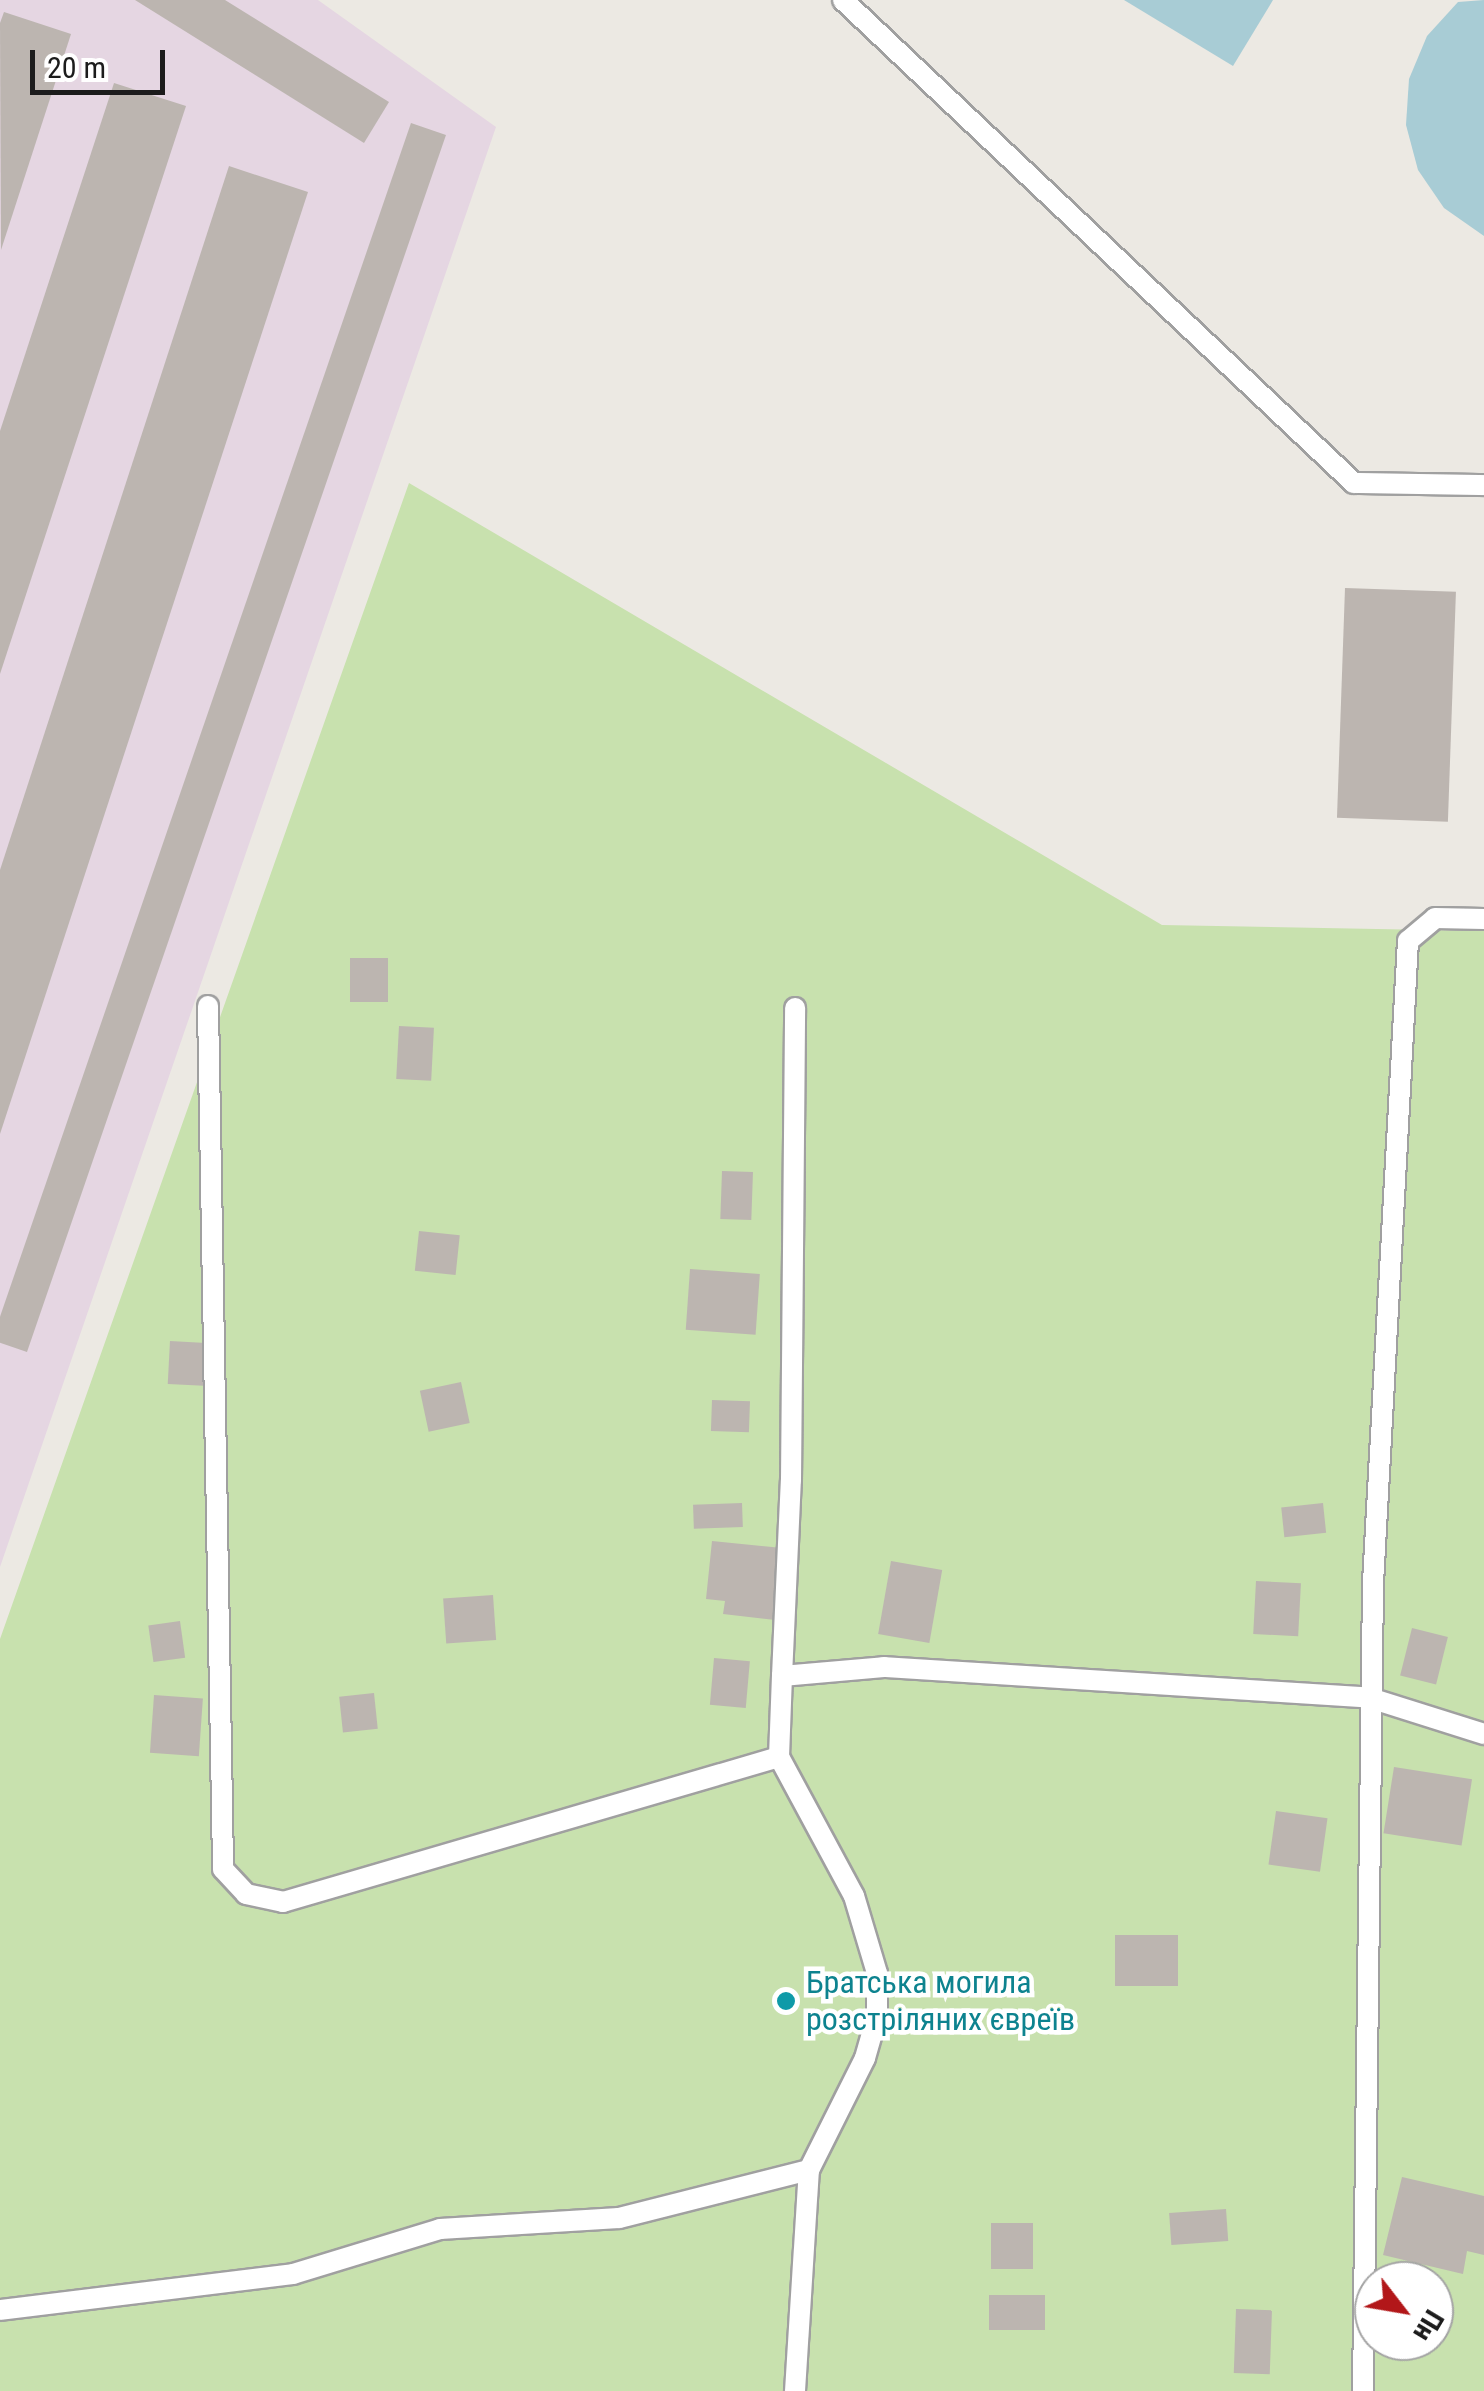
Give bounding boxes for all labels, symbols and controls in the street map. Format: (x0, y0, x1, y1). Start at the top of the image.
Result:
scale bar (35, 30, 170, 92)
text: 20 m (47, 50, 106, 85)
place label: Братська могила розстріляних євреїв (806, 1964, 1075, 2039)
marker: Братська могила розстріляних євреїв (775, 1990, 797, 2012)
north arrow (1354, 2261, 1454, 2361)
text: Пн (1406, 2304, 1451, 2348)

